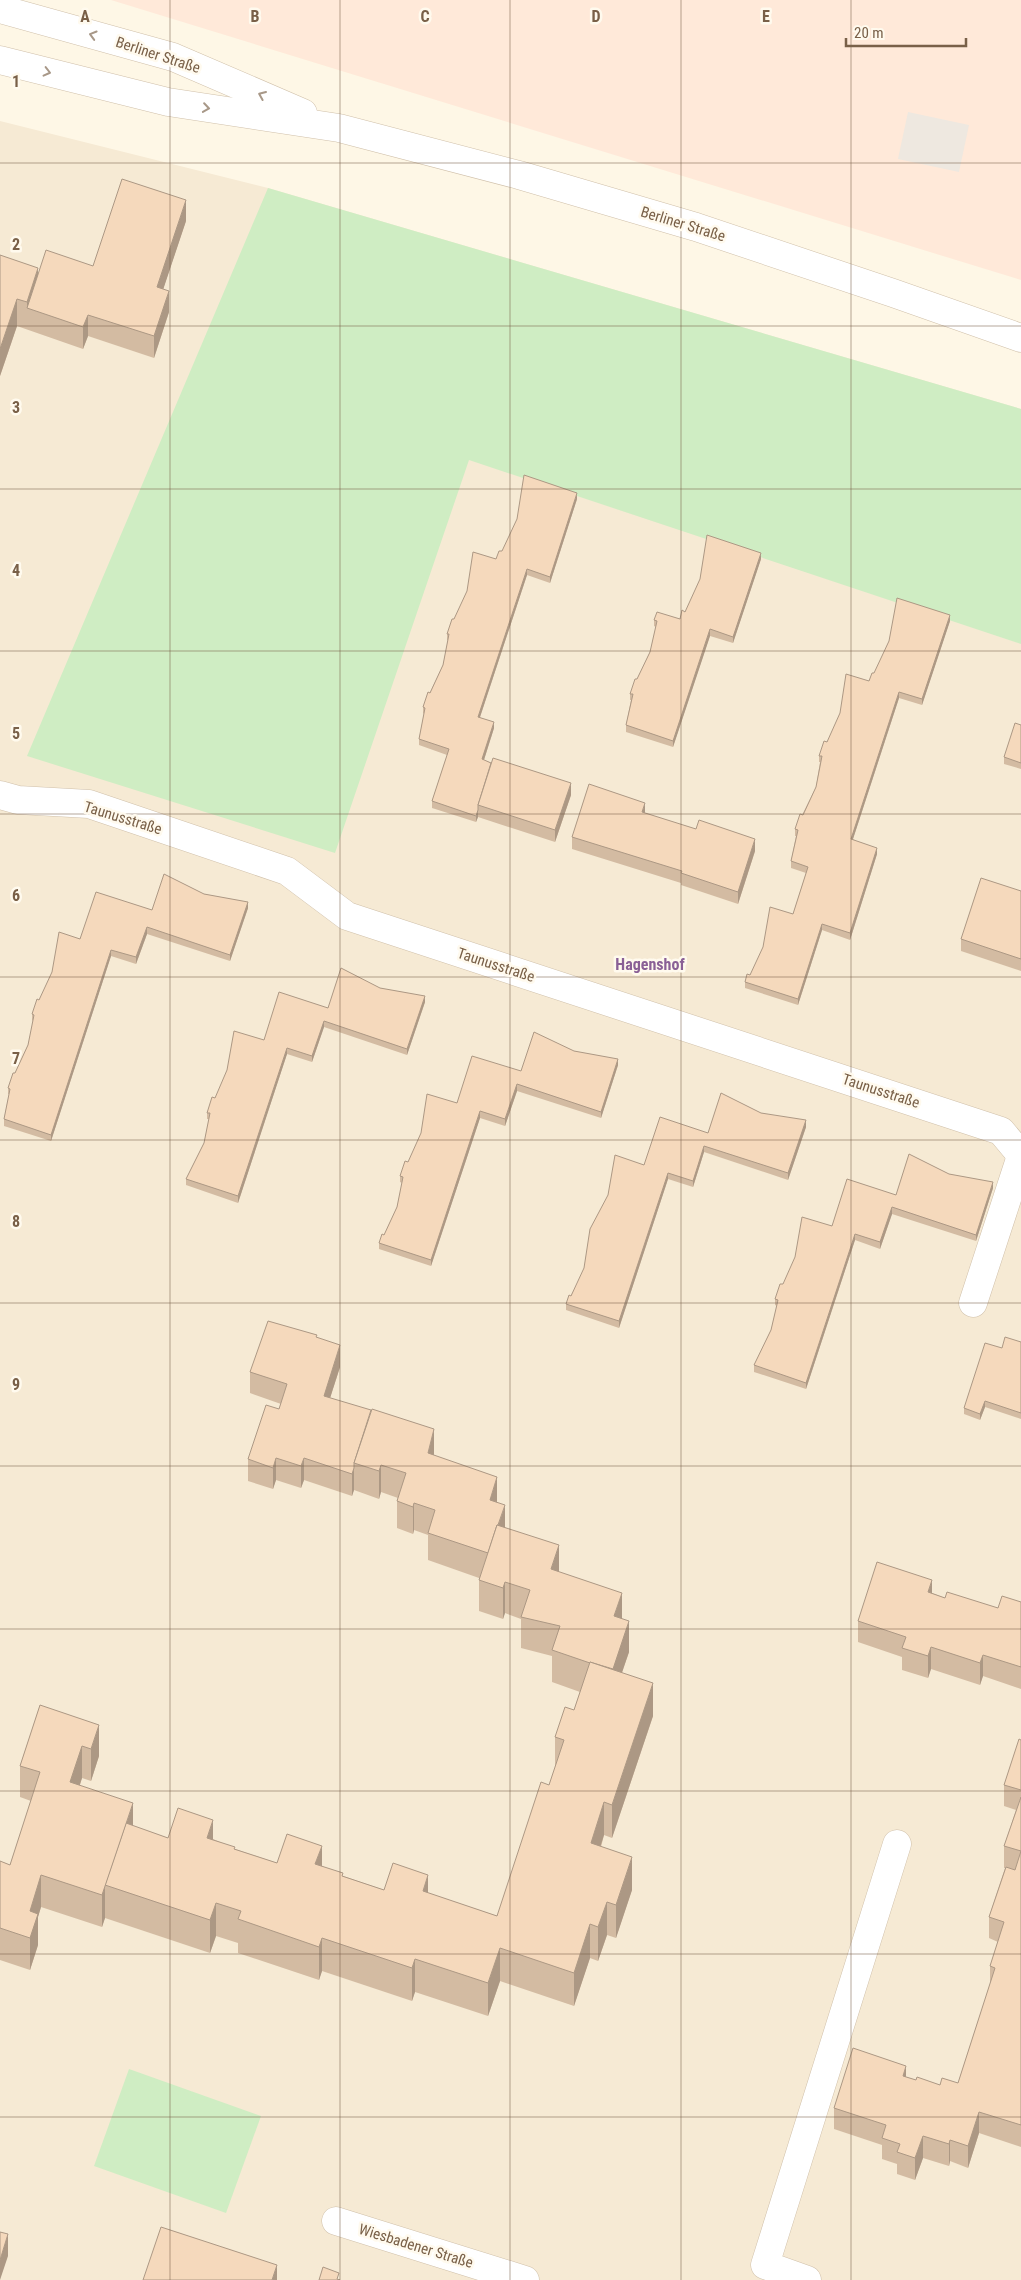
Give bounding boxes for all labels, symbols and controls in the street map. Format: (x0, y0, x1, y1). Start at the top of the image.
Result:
text: A (80, 7, 90, 26)
text: B (251, 7, 260, 26)
text: C (420, 7, 430, 26)
text: D (591, 7, 601, 26)
text: E (762, 7, 770, 26)
scale bar (846, 15, 966, 47)
text: 20 m (854, 24, 884, 42)
one-way arrow (89, 30, 98, 40)
street label: Berliner Straße (114, 33, 202, 77)
one-way arrow (43, 66, 52, 77)
text: 1 (12, 72, 20, 91)
one-way arrow (258, 91, 267, 101)
one-way arrow (202, 102, 210, 113)
street label: Berliner Straße (639, 203, 727, 245)
text: 2 (12, 235, 20, 254)
text: 3 (12, 398, 20, 417)
text: 4 (12, 561, 20, 580)
text: 5 (12, 724, 20, 743)
street label: Taunusstraße (82, 798, 164, 838)
text: 6 (12, 886, 20, 905)
street label: Taunusstraße (455, 944, 537, 986)
district label: Hagenshof (615, 955, 685, 974)
text: 7 (12, 1049, 20, 1068)
street label: Taunusstraße (840, 1070, 922, 1112)
text: 8 (12, 1212, 20, 1231)
text: 9 (12, 1375, 20, 1394)
street label: Wiesbadener Straße (357, 2220, 475, 2272)

